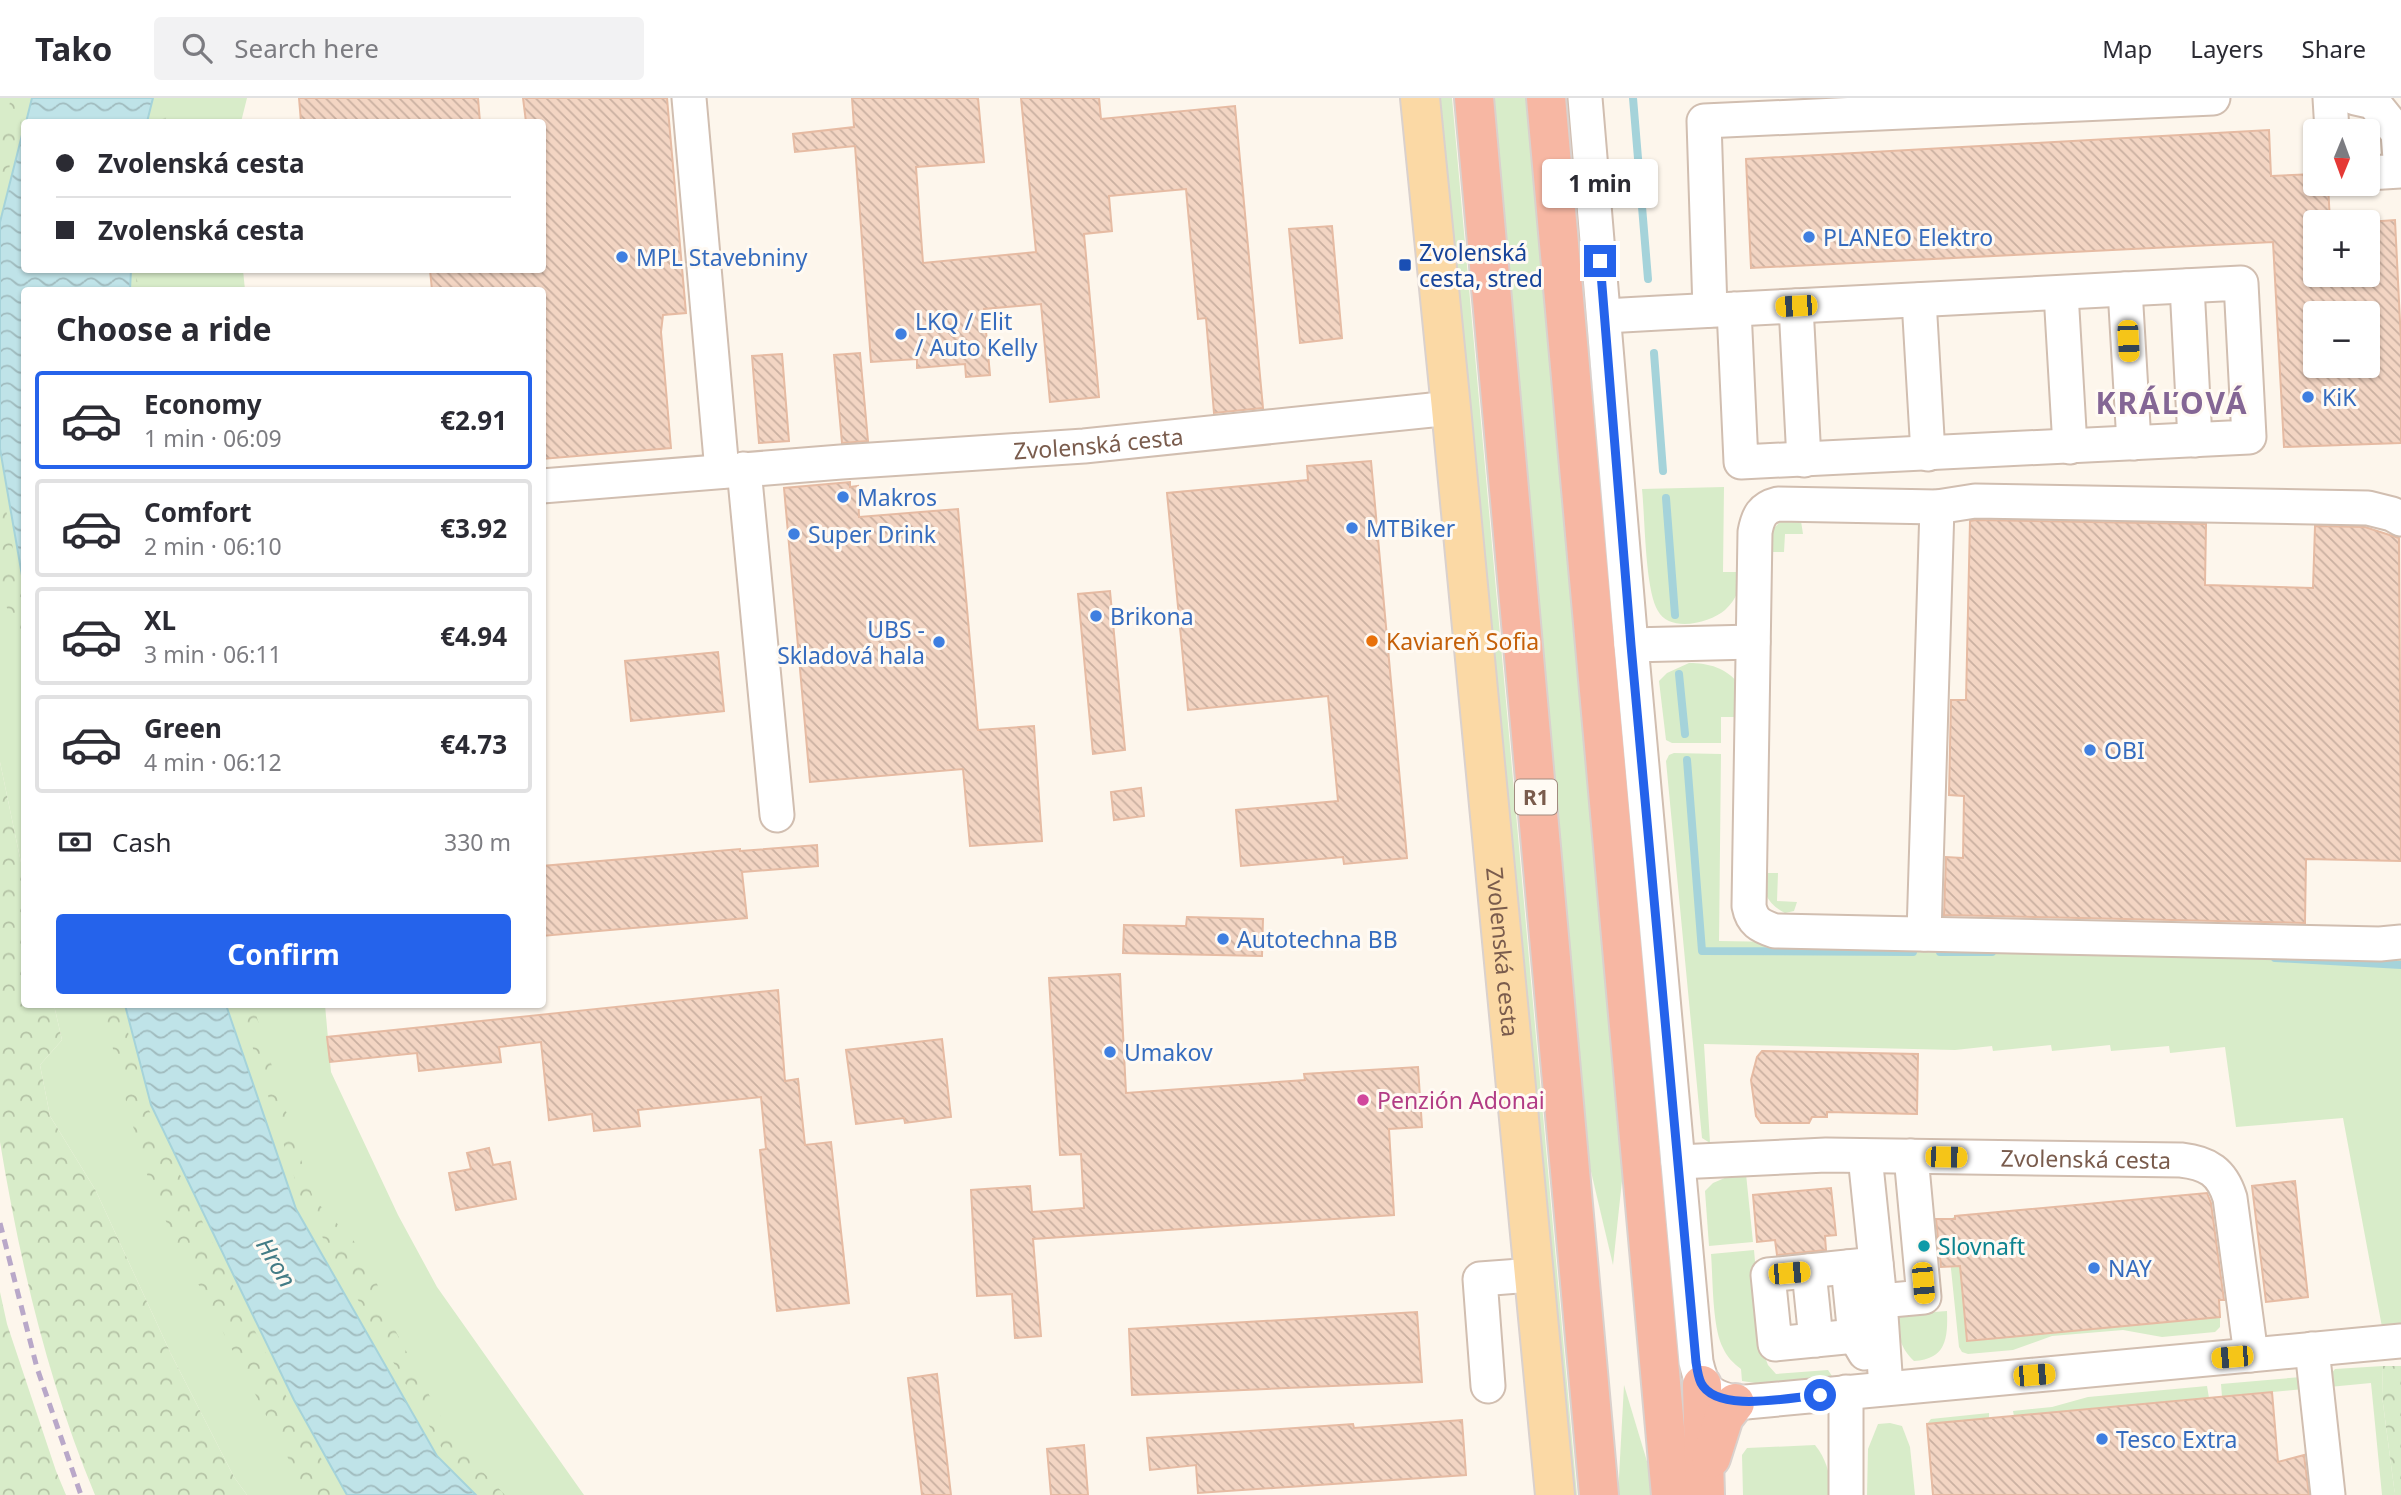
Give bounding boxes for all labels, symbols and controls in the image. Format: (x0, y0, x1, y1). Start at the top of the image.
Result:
search box (154, 17, 644, 80)
text: Tako (35, 26, 112, 71)
icon: search (178, 29, 216, 67)
text: Search here (234, 30, 379, 66)
text: Map (2102, 32, 2152, 65)
text: Layers (2190, 32, 2264, 65)
text: Share (2302, 32, 2366, 65)
north arrow (2303, 119, 2380, 196)
map controls (2303, 119, 2380, 378)
text: Zvolenská cesta (98, 145, 305, 181)
callout: 1 min (1542, 159, 1658, 208)
text: 1 min (1568, 167, 1632, 199)
button: + (2303, 210, 2380, 287)
text: Zvolenská cesta (98, 212, 305, 248)
place label: PLANEO Elektro (1823, 221, 1993, 253)
marker: PLANEO Elektro (1801, 229, 1817, 245)
place label: Zvolenská cesta, stred (1419, 236, 1543, 294)
place label: MPL Stavebniny (636, 241, 808, 273)
route end (1584, 245, 1616, 277)
marker: MPL Stavebniny (614, 249, 630, 265)
marker: Zvolenská cesta, stred (1397, 257, 1413, 273)
car (1775, 294, 1818, 318)
button: − (2303, 301, 2380, 378)
place label: LKQ / Elit / Auto Kelly (915, 305, 1038, 363)
text: Choose a ride (56, 307, 272, 350)
car (2117, 319, 2140, 363)
marker: LKQ / Elit / Auto Kelly (893, 326, 909, 342)
place label: KiK (2322, 381, 2357, 413)
district label: KRÁĽOVÁ (2095, 382, 2249, 423)
text: Economy (144, 386, 262, 422)
icon: car (60, 389, 123, 452)
marker: KiK (2300, 389, 2316, 405)
text: €2.91 (440, 402, 507, 438)
street label: Zvolenská cesta (1012, 420, 1185, 467)
text: 1 min · 06:09 (144, 422, 282, 454)
place label: Makros (857, 481, 937, 513)
marker: Makros (835, 489, 851, 505)
text: Comfort (144, 494, 252, 530)
icon: car (60, 497, 123, 560)
text: €3.92 (440, 510, 507, 546)
place label: MTBiker (1366, 512, 1456, 544)
place label: Super Drink (808, 518, 937, 550)
marker: MTBiker (1344, 520, 1360, 536)
marker: Super Drink (786, 526, 802, 542)
text: 2 min · 06:10 (144, 530, 282, 562)
place label: Brikona (1110, 600, 1194, 632)
text: XL (144, 602, 176, 638)
icon: car (60, 605, 123, 668)
marker: Brikona (1088, 608, 1104, 624)
place label: UBS - Skladová hala (777, 613, 925, 671)
text: €4.94 (440, 618, 507, 654)
place label: Kaviareň Sofia (1386, 625, 1539, 657)
marker: Kaviareň Sofia (1364, 633, 1380, 649)
marker: UBS - Skladová hala (931, 634, 947, 650)
text: 3 min · 06:11 (144, 638, 282, 670)
text: Green (144, 710, 222, 746)
icon: car (60, 713, 123, 776)
text: €4.73 (440, 726, 507, 762)
place label: OBI (2104, 734, 2145, 766)
marker: OBI (2082, 742, 2098, 758)
text: 4 min · 06:12 (144, 746, 282, 778)
road number: R1 (1515, 780, 1557, 814)
icon: cash (56, 823, 94, 861)
text: Cash (112, 824, 172, 860)
text: 330 m (444, 826, 511, 858)
street label: Zvolenská cesta (1479, 866, 1527, 1038)
button: Confirm (56, 914, 511, 994)
place label: Autotechna BB (1237, 923, 1398, 955)
marker: Autotechna BB (1215, 931, 1231, 947)
place label: Umakov (1124, 1036, 1213, 1068)
marker: Umakov (1102, 1044, 1118, 1060)
place label: Penzión Adonai (1377, 1084, 1545, 1116)
marker: Penzión Adonai (1355, 1092, 1371, 1108)
street label: Zvolenská cesta (2000, 1141, 2171, 1176)
car (1925, 1146, 1968, 1168)
place label: Slovnaft (1938, 1230, 2025, 1262)
water label: Hron (249, 1231, 305, 1293)
marker: Slovnaft (1916, 1238, 1932, 1254)
place label: NAY (2108, 1252, 2153, 1284)
marker: NAY (2086, 1260, 2102, 1276)
car (1768, 1261, 1811, 1285)
car (1911, 1261, 1936, 1305)
car (2211, 1345, 2254, 1369)
car (2013, 1363, 2056, 1387)
route start (1804, 1379, 1836, 1411)
place label: Tesco Extra (2116, 1423, 2237, 1455)
marker: Tesco Extra (2094, 1431, 2110, 1447)

